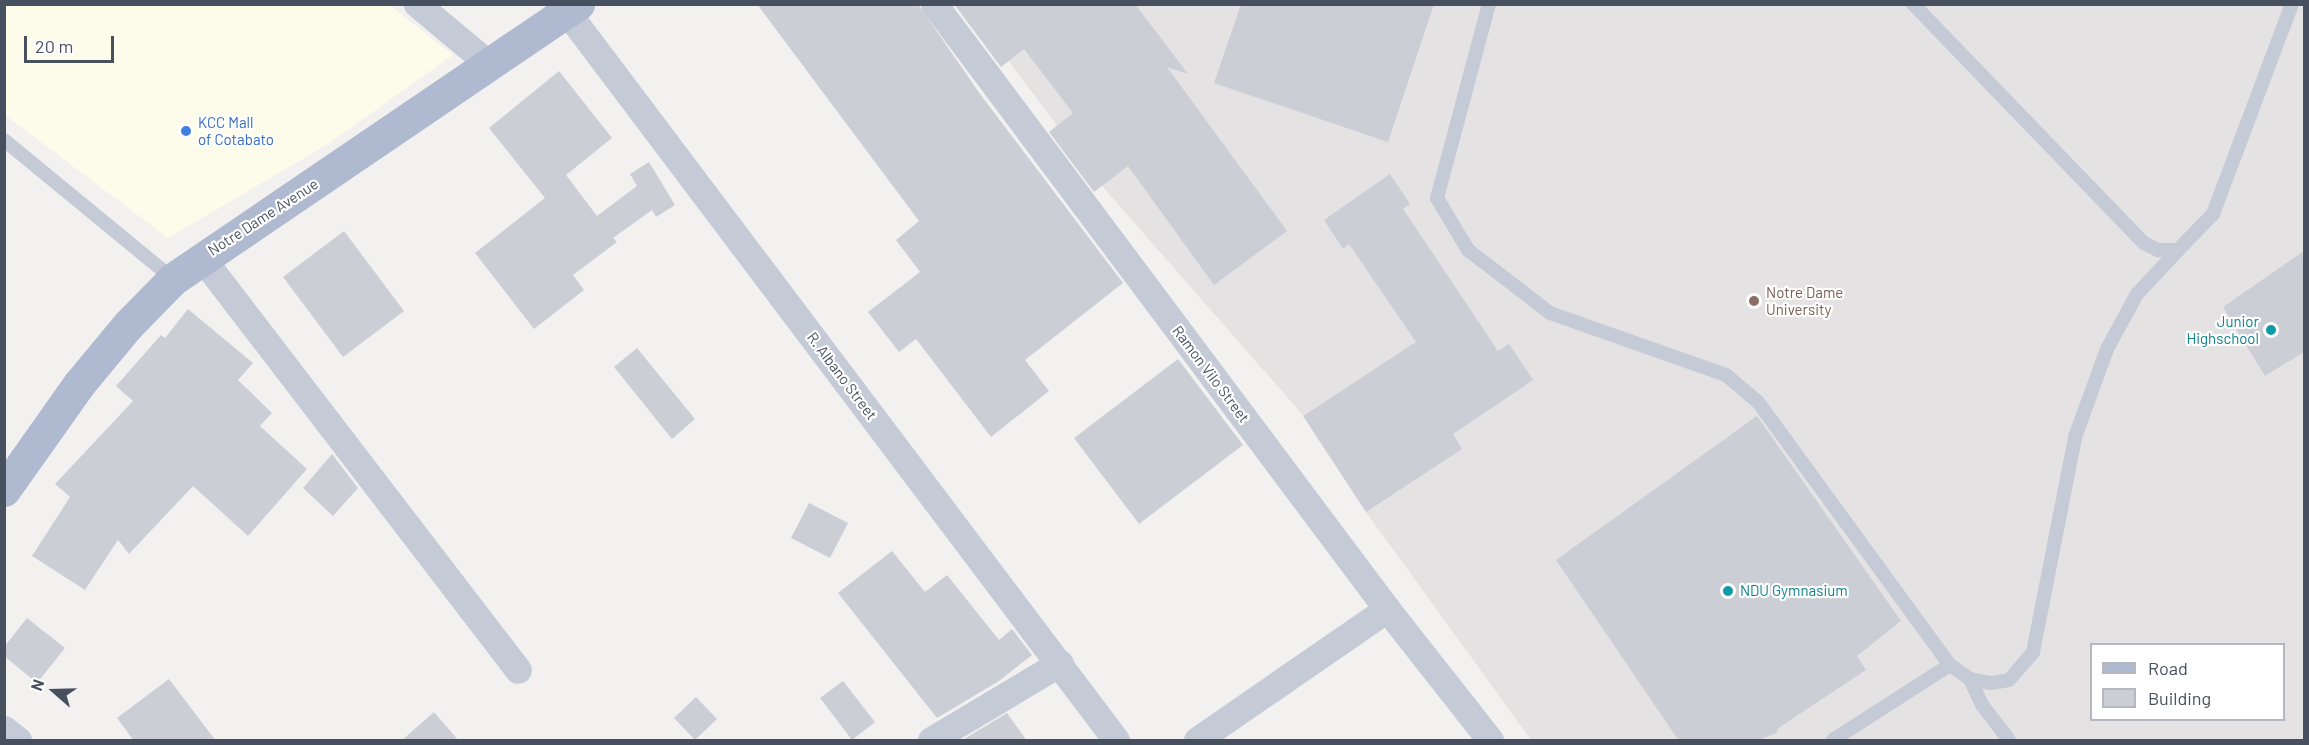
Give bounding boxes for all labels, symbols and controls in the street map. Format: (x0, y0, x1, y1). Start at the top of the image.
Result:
scale bar (27, 24, 117, 62)
text: 20 m (35, 35, 73, 57)
place label: KCC Mall of Cotabato (198, 113, 274, 148)
marker: KCC Mall of Cotabato (179, 124, 193, 138)
street label: Notre Dame Avenue (204, 175, 322, 259)
place label: Notre Dame University (1766, 283, 1843, 318)
marker: Notre Dame University (1747, 294, 1761, 308)
place label: Junior Highschool (2186, 312, 2259, 347)
street label: Ramon Vilo Street (1169, 322, 1253, 426)
marker: Junior Highschool (2264, 323, 2278, 337)
street label: R. Albano Street (803, 329, 881, 423)
place label: NDU Gymnasium (1740, 582, 1848, 600)
marker: NDU Gymnasium (1721, 584, 1735, 598)
legend (2090, 643, 2285, 721)
text: Road (2148, 657, 2188, 679)
north arrow (24, 661, 84, 721)
text: N (26, 676, 47, 693)
text: Building (2148, 687, 2211, 709)

